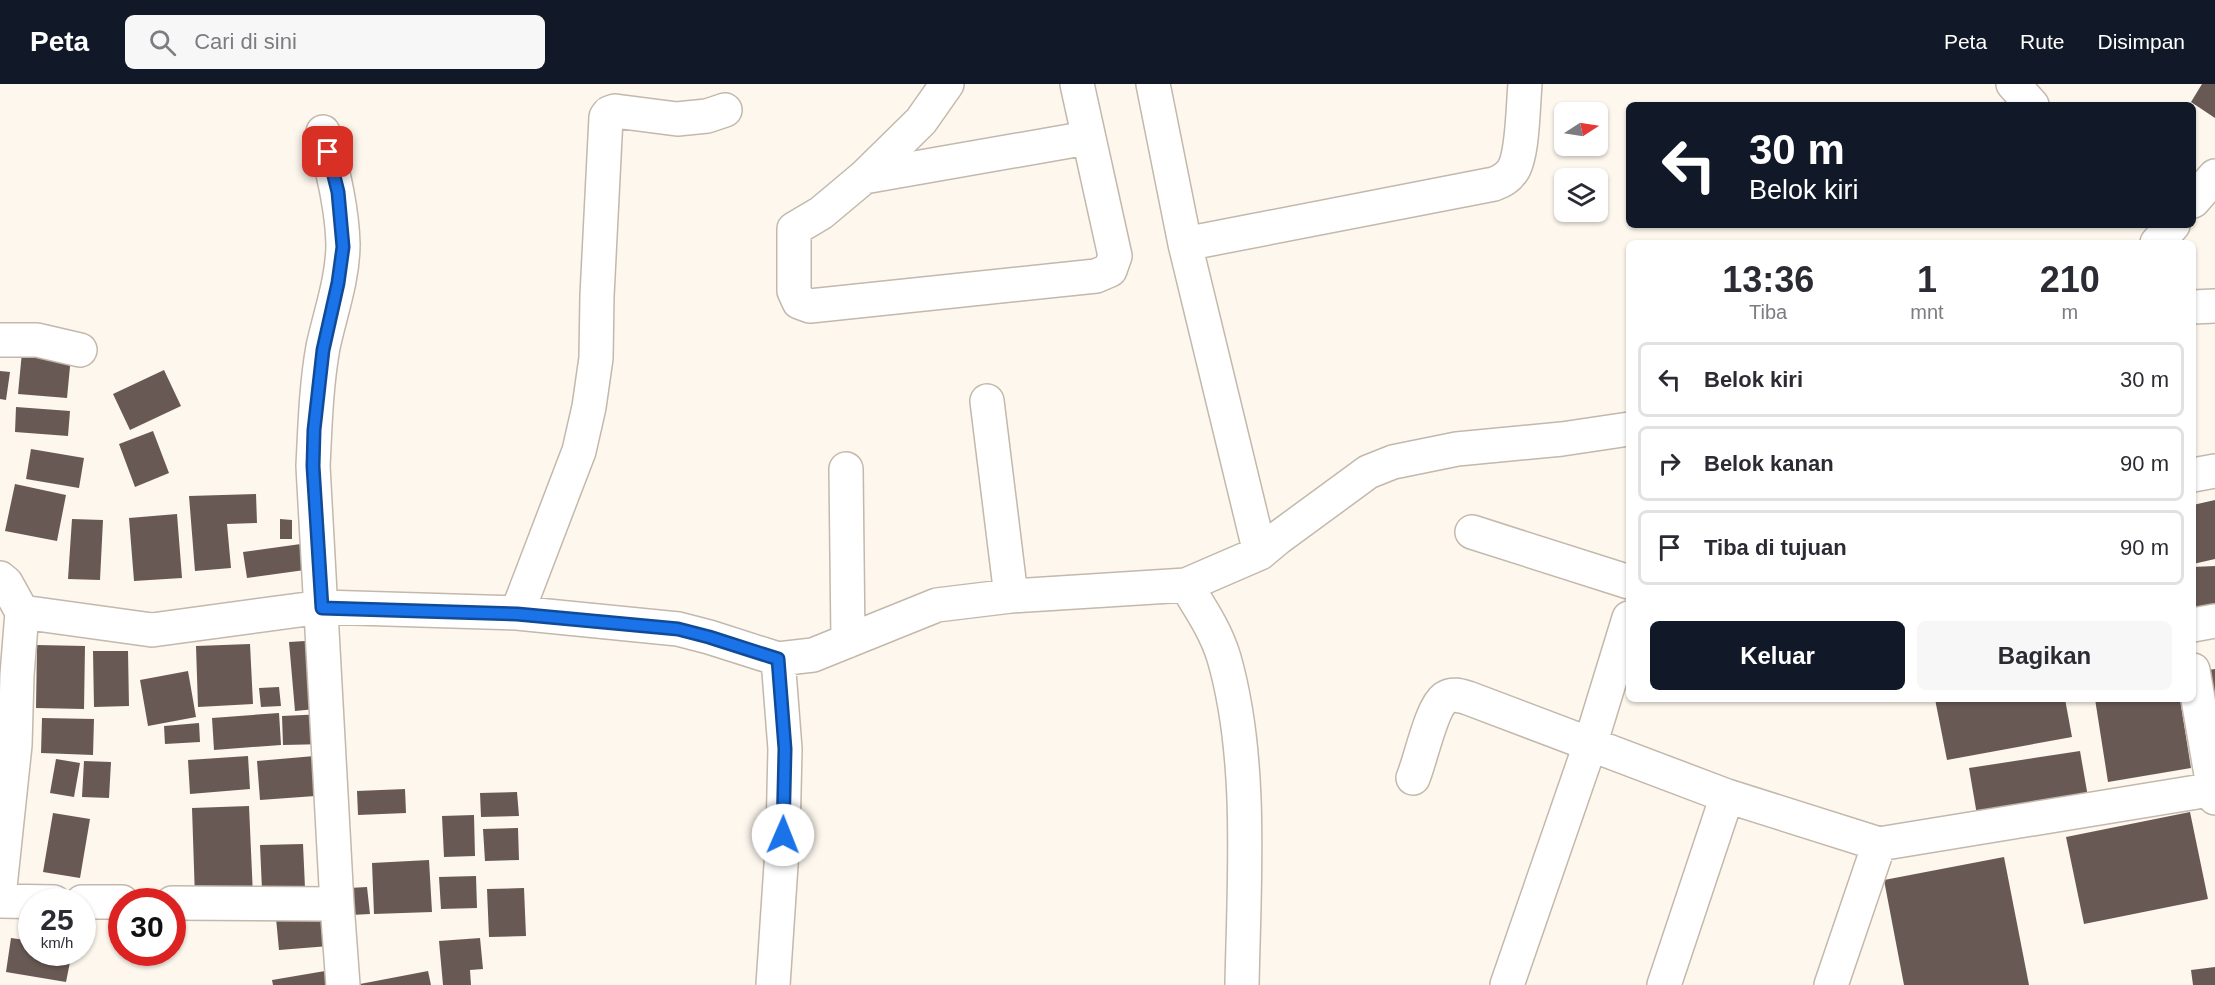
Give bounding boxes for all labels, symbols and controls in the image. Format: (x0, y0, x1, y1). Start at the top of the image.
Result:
search box (125, 15, 545, 69)
text: Peta (30, 26, 89, 57)
icon: search (146, 26, 179, 59)
text: Cari di sini (194, 29, 297, 54)
text: Peta (1944, 30, 1987, 53)
text: Rute (2020, 30, 2064, 53)
text: Disimpan (2097, 30, 2185, 53)
north arrow (1554, 102, 1608, 156)
map controls (1554, 102, 1608, 222)
pin (302, 126, 353, 177)
icon: left (1650, 126, 1728, 204)
text: 30 m (1749, 126, 1845, 173)
icon: arrive (311, 135, 344, 168)
button: layers (1554, 168, 1608, 222)
text: Belok kiri (1749, 175, 1859, 205)
text: 13:36 (1722, 259, 1814, 300)
text: 1 (1917, 259, 1937, 300)
text: 210 (2040, 259, 2100, 300)
text: Tiba (1749, 301, 1787, 323)
text: mnt (1910, 301, 1944, 323)
text: m (2062, 301, 2078, 323)
icon: left (1653, 363, 1686, 396)
text: Belok kiri (1704, 367, 1803, 392)
text: 30 m (2120, 367, 2169, 392)
icon: right (1653, 447, 1686, 480)
text: Belok kanan (1704, 451, 1834, 476)
text: 90 m (2120, 451, 2169, 476)
icon: arrive (1653, 531, 1686, 564)
text: Tiba di tujuan (1704, 535, 1847, 560)
text: 90 m (2120, 535, 2169, 560)
button: Keluar (1650, 621, 1905, 690)
button: Bagikan (1917, 621, 2172, 690)
position arrow (751, 803, 815, 867)
speed limit sign: 30 (108, 888, 186, 966)
text: 25 (40, 903, 74, 936)
text: km/h (41, 934, 73, 951)

